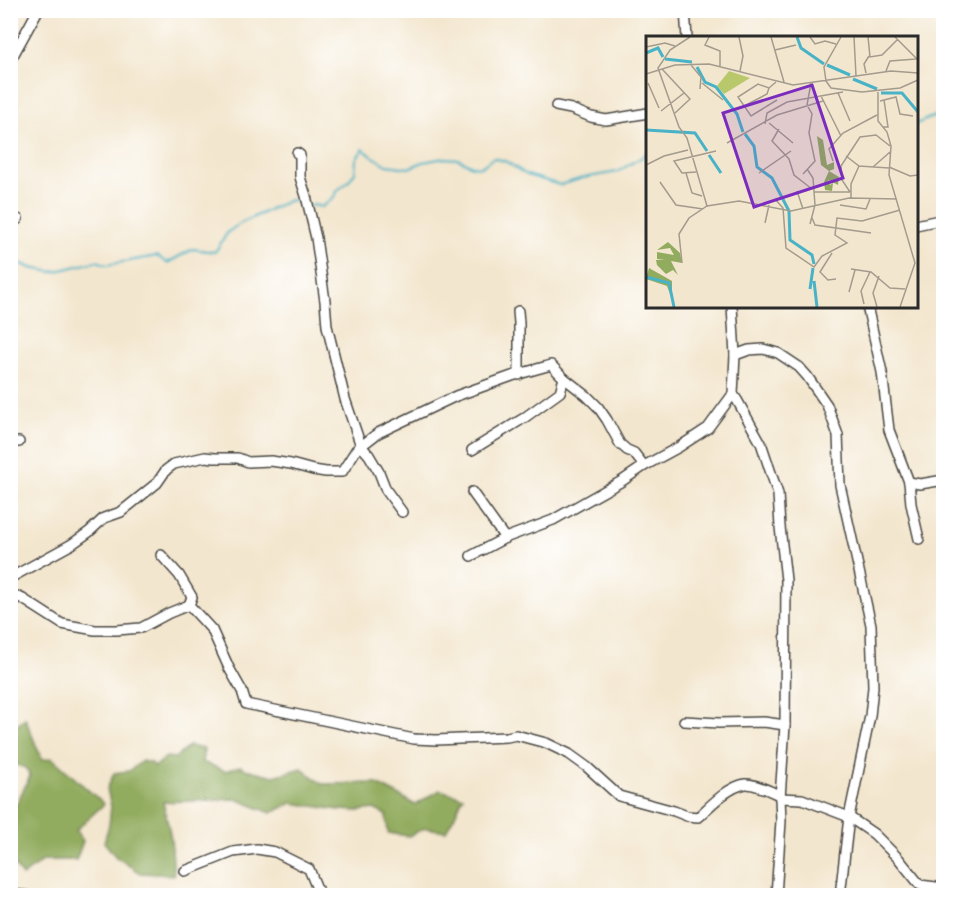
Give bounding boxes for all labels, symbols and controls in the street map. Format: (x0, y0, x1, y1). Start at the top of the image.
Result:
inset map (646, 36, 918, 308)

